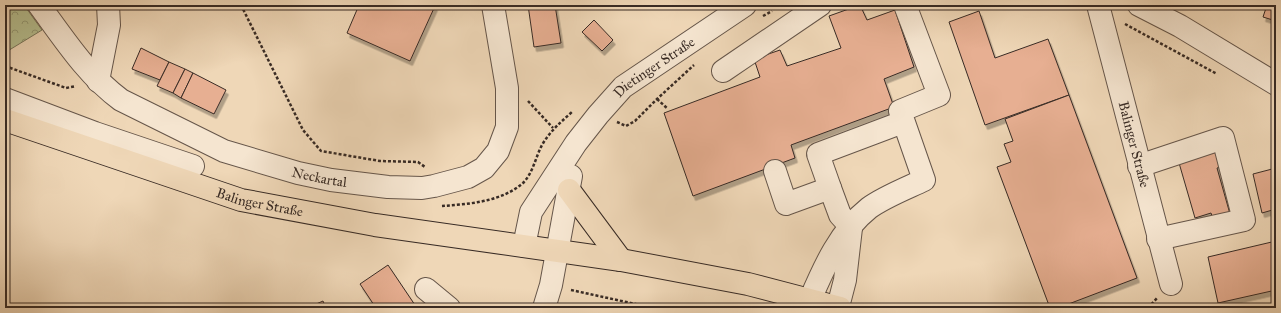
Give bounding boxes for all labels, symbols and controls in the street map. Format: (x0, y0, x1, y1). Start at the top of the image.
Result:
street label: Dietinger Straße (610, 33, 698, 101)
street label: Balinger Straße (1115, 100, 1153, 189)
street label: Neckartal (290, 164, 348, 191)
street label: Balinger Straße (214, 184, 305, 220)

